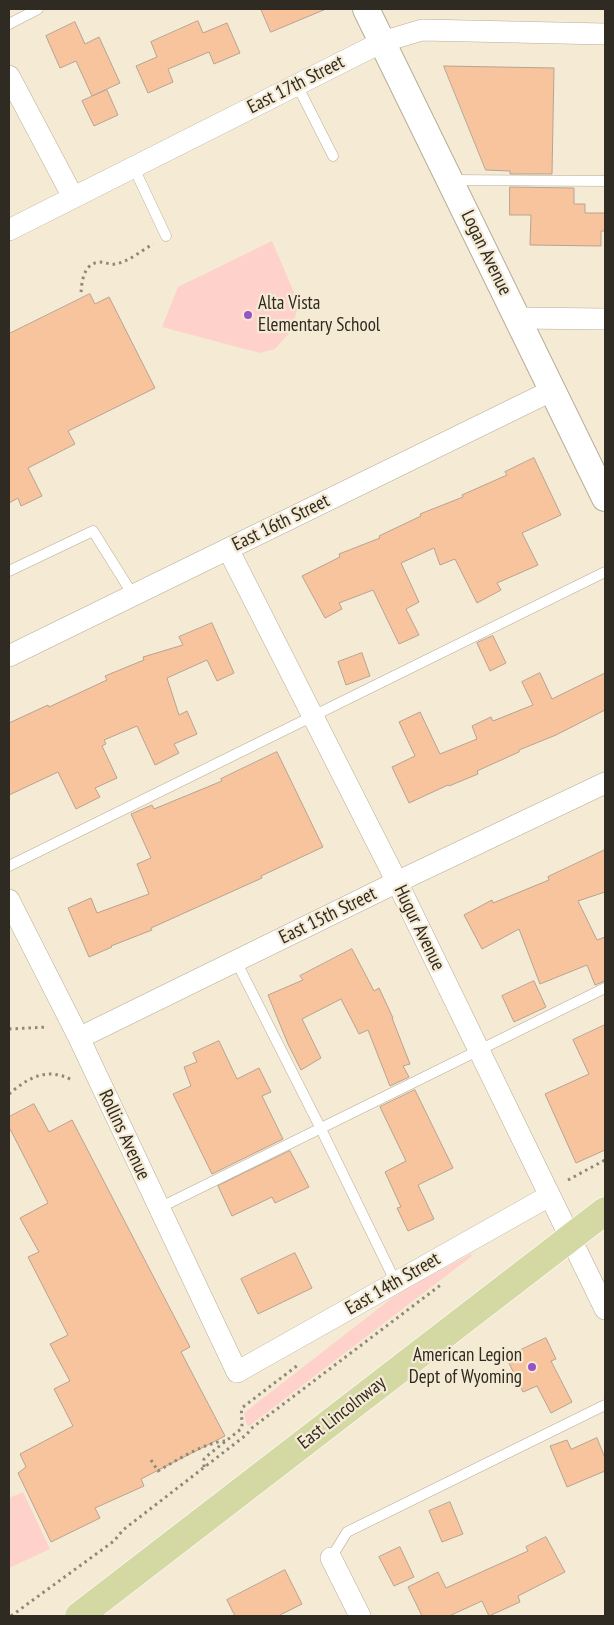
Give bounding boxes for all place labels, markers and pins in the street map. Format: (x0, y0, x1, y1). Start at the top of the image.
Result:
place label: Alta Vista Elementary School (258, 293, 380, 337)
marker: Alta Vista Elementary School (242, 309, 254, 321)
place label: American Legion Dept of Wyoming (409, 1345, 522, 1389)
marker: American Legion Dept of Wyoming (526, 1361, 538, 1373)

